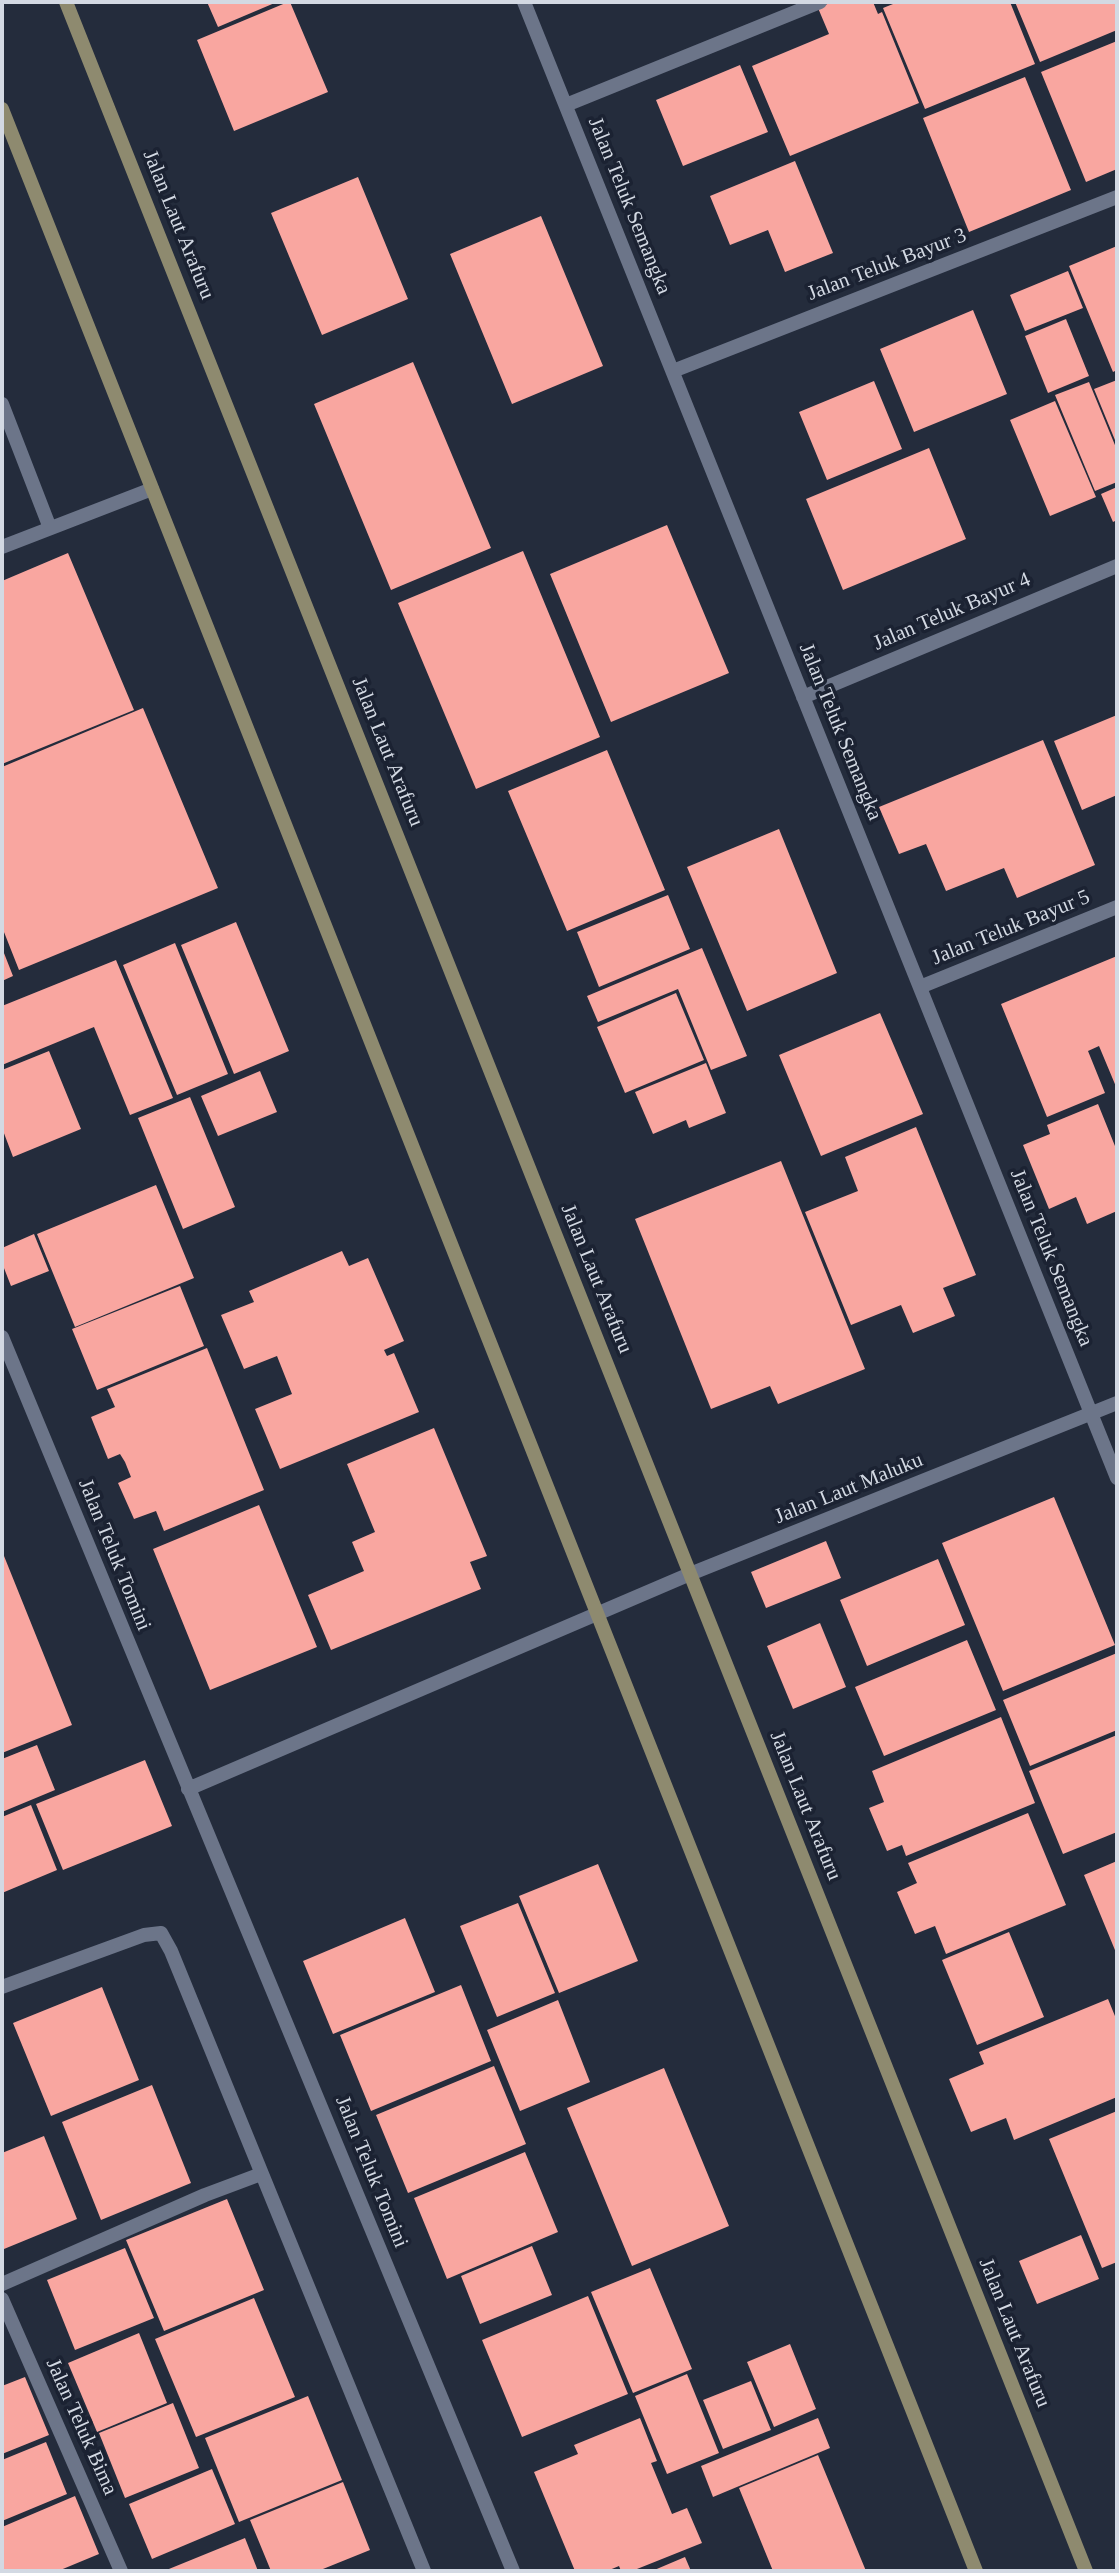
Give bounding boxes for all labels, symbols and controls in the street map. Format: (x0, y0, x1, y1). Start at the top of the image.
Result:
street label: Jalan Teluk Semangka (582, 114, 676, 298)
street label: Jalan Laut Arafuru (137, 147, 219, 303)
street label: Jalan Teluk Bayur 3 (804, 223, 970, 307)
street label: Jalan Teluk Bayur 4 (870, 568, 1034, 656)
street label: Jalan Teluk Semangka (793, 640, 887, 824)
street label: Jalan Laut Arafuru (346, 674, 428, 830)
street label: Jalan Teluk Bayur 5 (928, 885, 1094, 971)
street label: Jalan Teluk Semangka (1004, 1166, 1098, 1350)
street label: Jalan Laut Arafuru (555, 1201, 637, 1357)
street label: Jalan Laut Maluku (771, 1448, 927, 1530)
street label: Jalan Teluk Tomini (72, 1475, 156, 1635)
street label: Jalan Laut Arafuru (764, 1728, 846, 1884)
street label: Jalan Teluk Tomini (329, 2092, 413, 2252)
street label: Jalan Laut Arafuru (973, 2255, 1055, 2411)
street label: Jalan Teluk Bima (40, 2355, 122, 2499)

